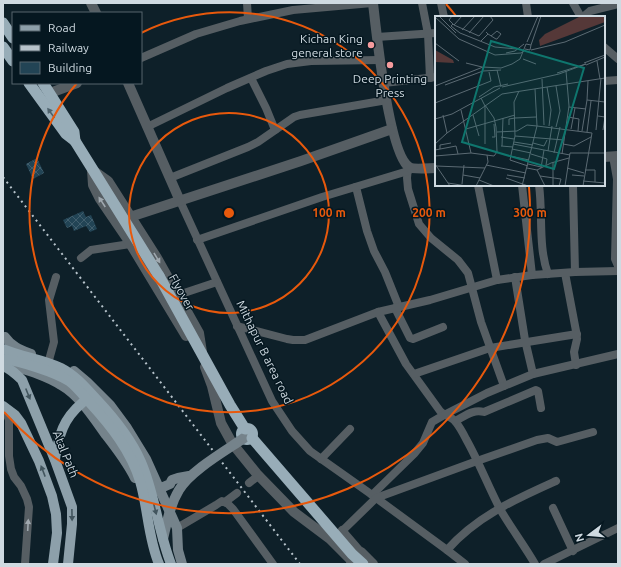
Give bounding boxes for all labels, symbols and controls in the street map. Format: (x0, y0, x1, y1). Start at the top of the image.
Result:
legend (12, 12, 142, 84)
inset map (435, 16, 605, 186)
text: Road (48, 21, 76, 34)
place label: Kichan King general store (291, 32, 363, 59)
marker: Kichan King general store (366, 40, 376, 50)
text: Railway (48, 41, 89, 54)
marker: Deep Printing Press (385, 60, 395, 70)
text: Building (48, 61, 92, 74)
place label: Deep Printing Press (353, 72, 427, 99)
one-way arrow (47, 108, 55, 119)
one-way arrow (98, 197, 106, 207)
centre of rings (222, 206, 236, 220)
text: 100 m (312, 206, 346, 219)
text: 200 m (412, 206, 446, 219)
text: 300 m (513, 206, 547, 219)
one-way arrow (153, 252, 160, 264)
street label: Flyover (167, 272, 197, 313)
street label: Mithapur B area road (234, 298, 296, 406)
one-way arrow (25, 388, 31, 400)
street label: Atal Path (51, 429, 81, 479)
one-way arrow (40, 465, 46, 477)
one-way arrow (152, 503, 158, 515)
one-way arrow (69, 509, 75, 522)
north arrow (569, 515, 609, 555)
one-way arrow (25, 518, 31, 531)
text: N (572, 532, 586, 543)

